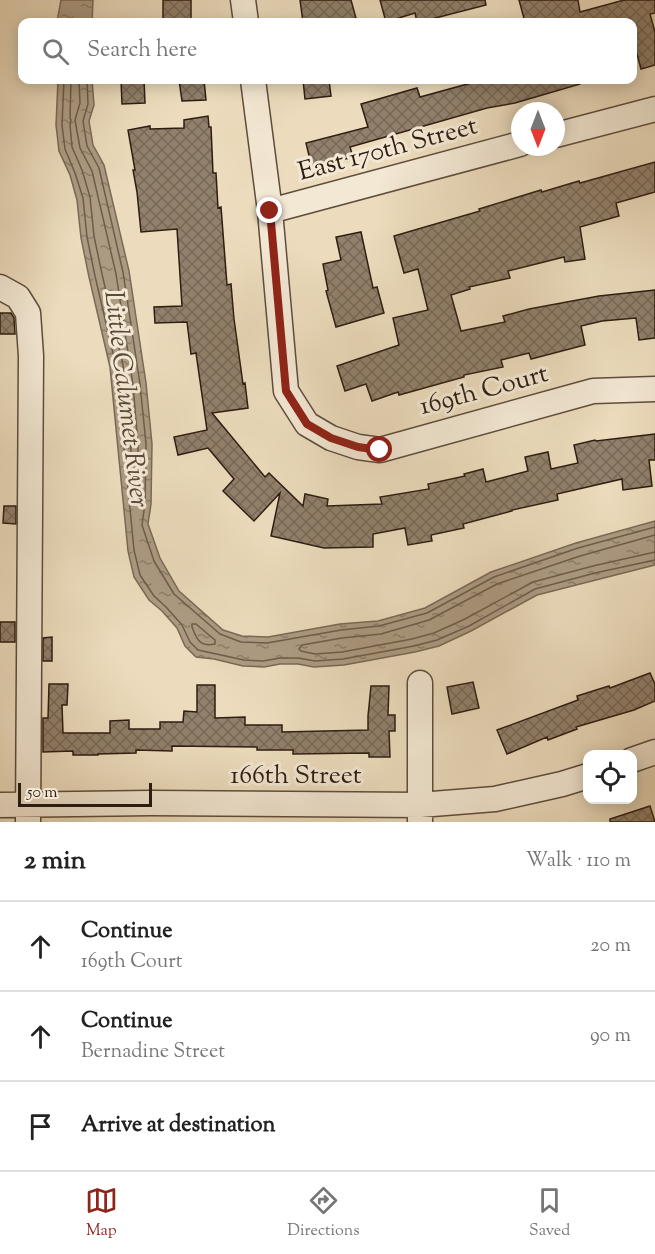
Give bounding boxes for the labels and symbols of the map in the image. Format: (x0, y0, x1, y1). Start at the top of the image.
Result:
north arrow (511, 102, 565, 156)
street label: East 170th Street (294, 108, 482, 192)
route end (256, 197, 282, 223)
water label: Little Calumet River (92, 288, 158, 510)
street label: 169th Court (415, 356, 553, 426)
route start (366, 436, 392, 462)
street label: 166th Street (230, 758, 362, 795)
scale bar (18, 780, 152, 808)

